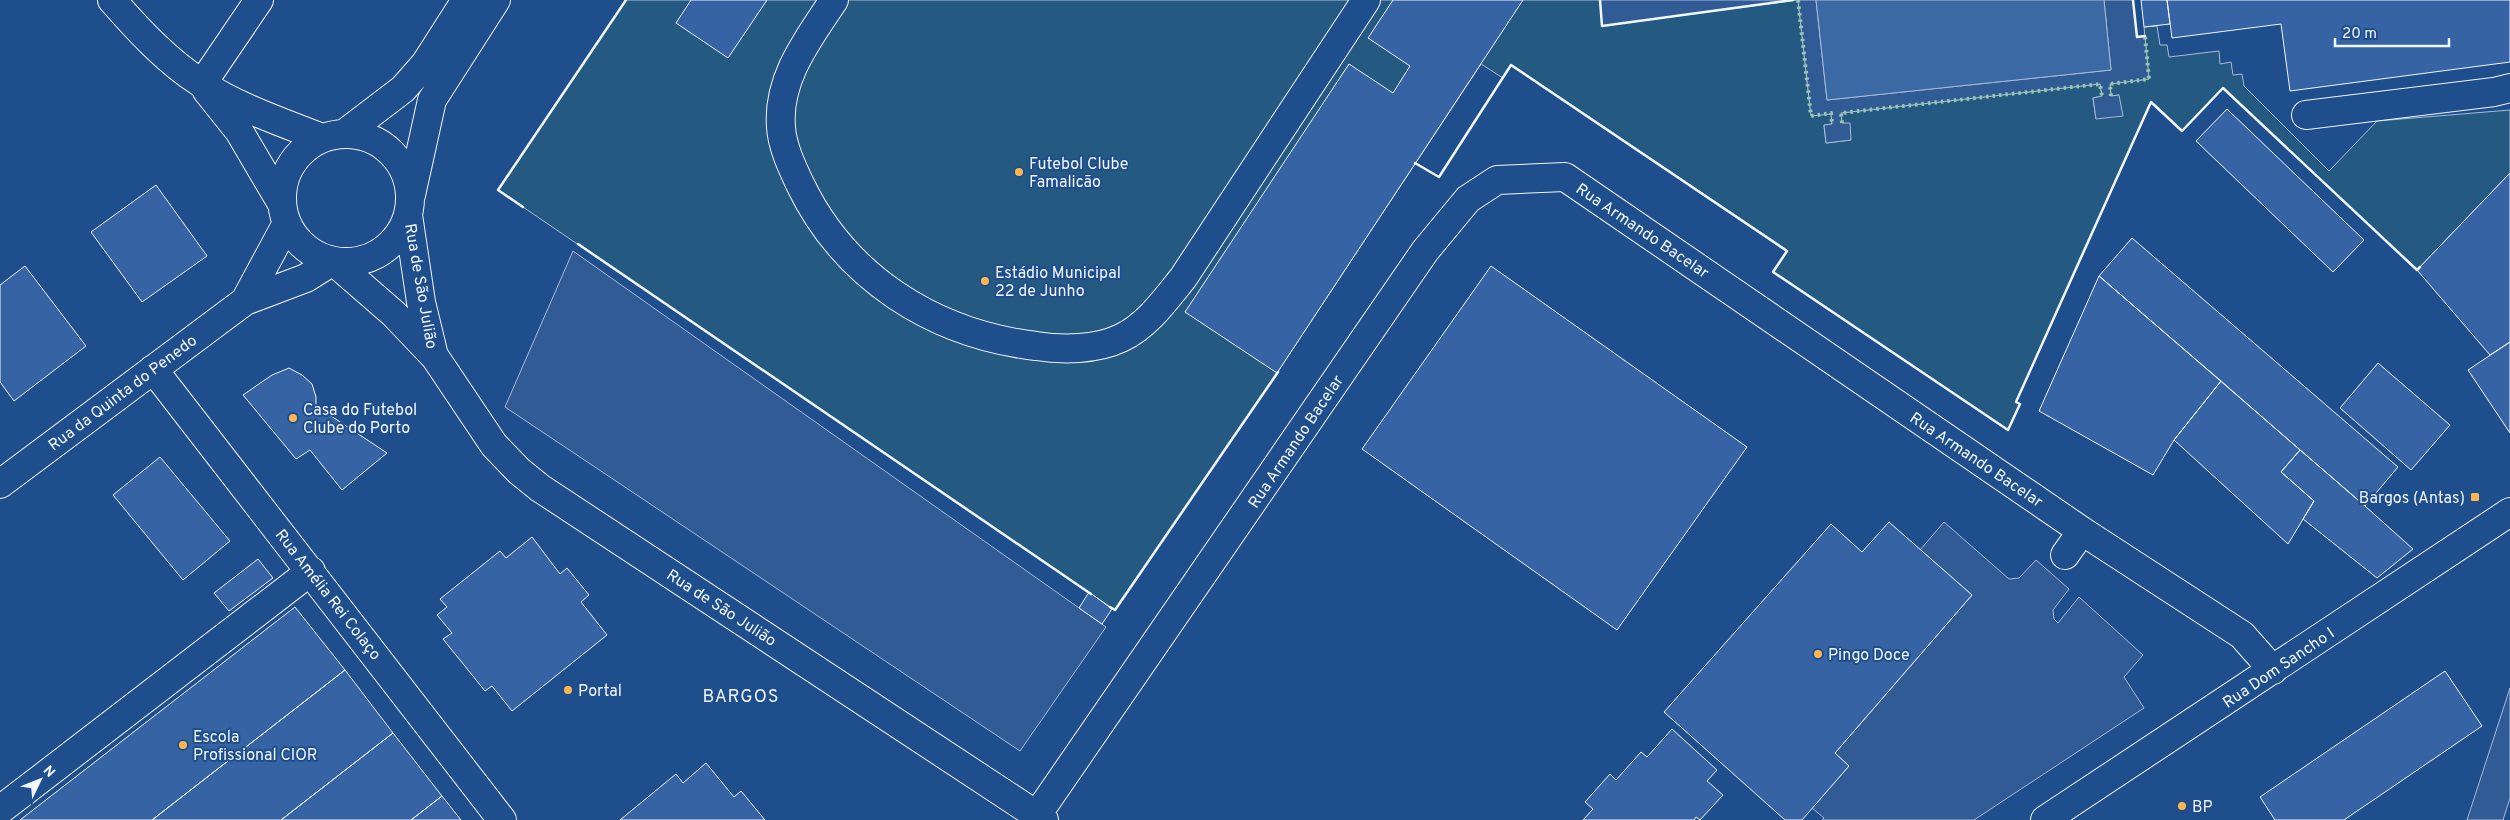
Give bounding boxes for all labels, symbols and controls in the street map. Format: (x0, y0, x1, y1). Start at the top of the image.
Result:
scale bar (2335, 15, 2449, 47)
text: 20 m (2342, 25, 2377, 44)
place label: Futebol Clube Famalicão (1029, 155, 1128, 193)
marker: Futebol Clube Famalicão (1013, 166, 1025, 178)
street label: Rua Armando Bacelar (1571, 180, 1712, 284)
street label: Rua de São Julião (399, 222, 441, 351)
place label: Estádio Municipal 22 de Junho (995, 264, 1121, 302)
marker: Estádio Municipal 22 de Junho (979, 275, 991, 287)
street label: Rua da Quinta do Penedo (45, 331, 202, 456)
street label: Rua Armando Bacelar (1245, 372, 1349, 513)
place label: Casa do Futebol Clube do Porto (303, 401, 417, 439)
street label: Rua Armando Bacelar (1905, 409, 2046, 513)
marker: Casa do Futebol Clube do Porto (287, 412, 299, 424)
place label: Bargos (Antas) (2359, 489, 2465, 509)
marker: Bargos (Antas) (2469, 491, 2481, 503)
street label: Rua Amélia Rei Colaço (270, 526, 385, 665)
street label: Rua de São Julião (662, 566, 780, 652)
street label: Rua Dom Sancho I (2219, 624, 2339, 713)
place label: Pingo Doce (1828, 646, 1910, 666)
marker: Pingo Doce (1812, 648, 1824, 660)
place label: Portal (578, 682, 622, 702)
marker: Portal (562, 684, 574, 696)
district label: BARGOS (702, 686, 780, 709)
place label: Escola Profissional CIOR (193, 728, 317, 766)
marker: Escola Profissional CIOR (177, 739, 189, 751)
north arrow (15, 755, 65, 805)
text: N (39, 763, 58, 782)
place label: BP (2192, 798, 2213, 818)
marker: BP (2176, 800, 2188, 812)

